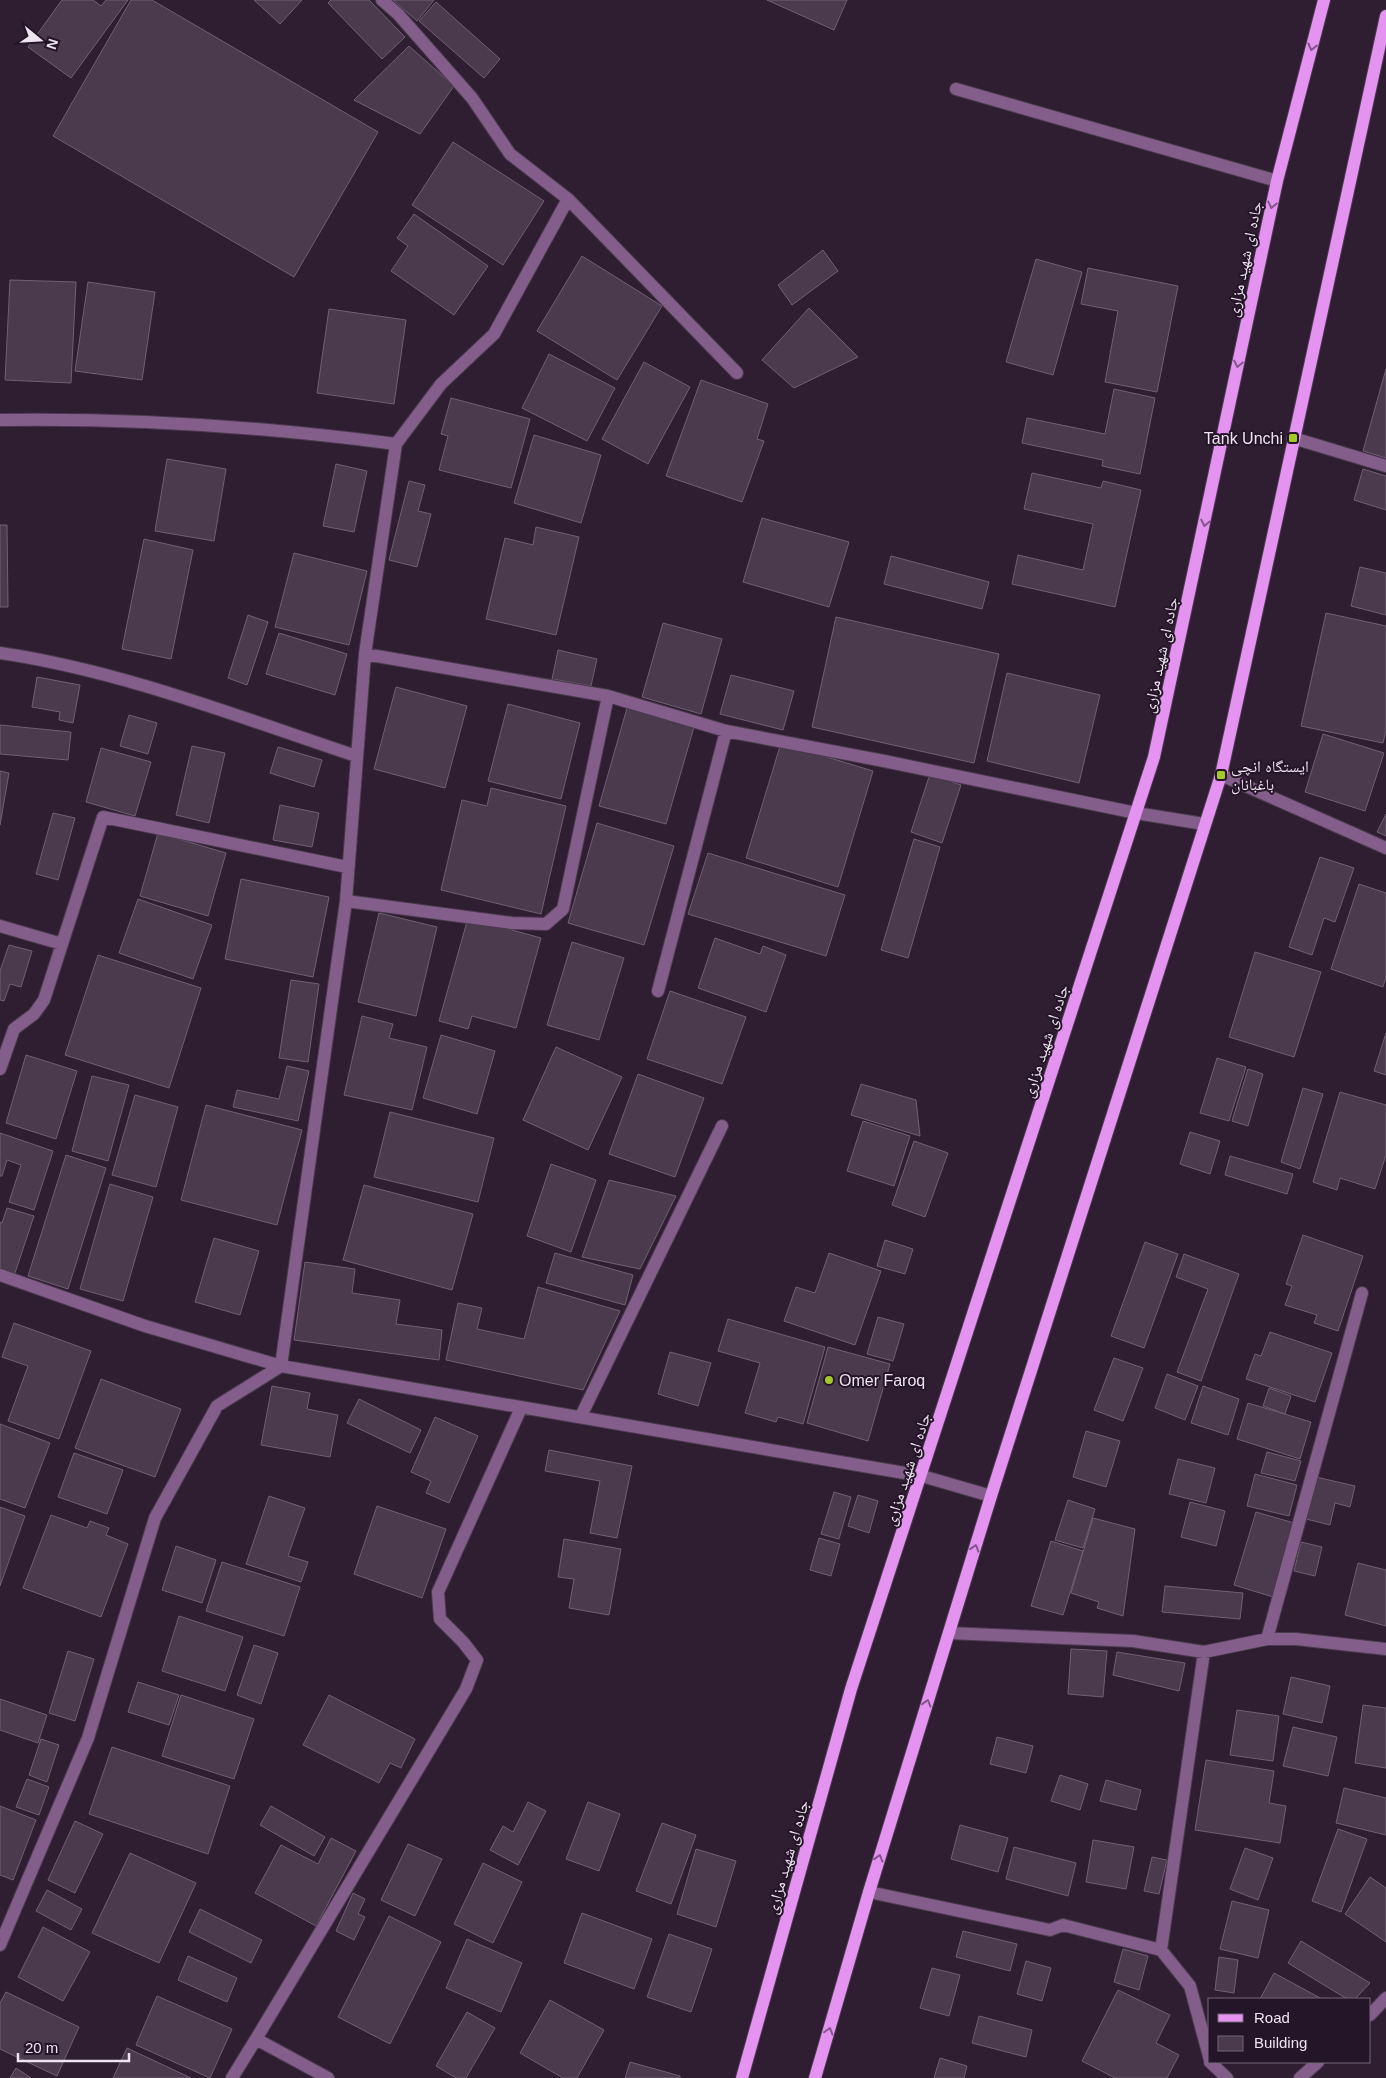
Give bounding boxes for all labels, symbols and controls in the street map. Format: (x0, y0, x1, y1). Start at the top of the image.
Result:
north arrow (15, 15, 65, 65)
text: N (43, 37, 62, 51)
one-way arrow (1307, 43, 1317, 51)
street label: جاده ای شهید مزاری (1224, 200, 1267, 319)
one-way arrow (1267, 200, 1278, 209)
one-way arrow (1234, 359, 1244, 368)
place label: Tank Unchi (1204, 430, 1283, 447)
marker: Tank Unchi (1287, 432, 1299, 444)
one-way arrow (1200, 518, 1210, 527)
street label: جاده ای شهید مزاری (1140, 596, 1183, 715)
place label: ایستگاه انچی باغبانان (1231, 758, 1309, 795)
marker: ایستگاه انچی باغبانان (1215, 769, 1227, 781)
street label: جاده ای شهید مزاری (1019, 982, 1074, 1101)
place label: Omer Faroq (839, 1372, 925, 1389)
marker: Omer Faroq (823, 1374, 835, 1386)
street label: جاده ای شهید مزاری (881, 1410, 936, 1529)
one-way arrow (970, 1544, 980, 1553)
one-way arrow (922, 1700, 932, 1708)
street label: جاده ای شهید مزاری (763, 1798, 814, 1917)
one-way arrow (874, 1855, 884, 1863)
legend (1208, 1998, 1371, 2063)
text: Road (1254, 2009, 1290, 2026)
one-way arrow (823, 2028, 833, 2036)
scale bar (18, 2030, 129, 2062)
text: Building (1254, 2034, 1307, 2051)
text: 20 m (25, 2039, 58, 2056)

